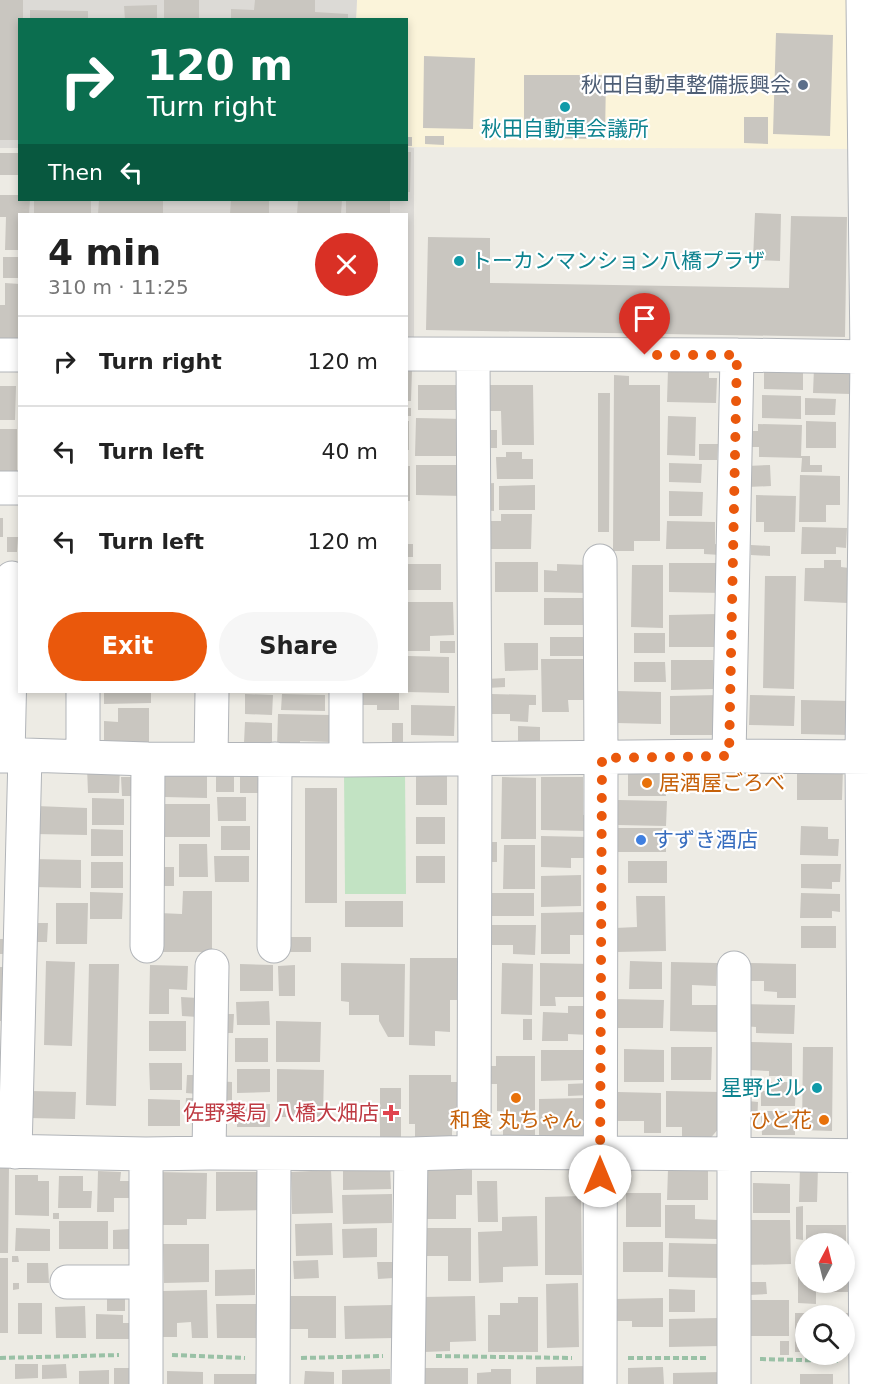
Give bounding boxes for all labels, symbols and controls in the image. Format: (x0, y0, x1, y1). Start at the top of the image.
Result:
text: 120 m (147, 41, 293, 90)
icon: right (48, 42, 126, 120)
place label: 秋田自動車整備振興会 (581, 73, 791, 97)
marker: 秋田自動車整備振興会 (796, 78, 810, 92)
text: Turn right (147, 91, 276, 122)
marker: 秋田自動車会議所 (558, 100, 572, 114)
place label: 秋田自動車会議所 (481, 117, 649, 141)
icon: left (115, 156, 148, 189)
text: Then (48, 160, 103, 185)
text: 4 min (48, 232, 161, 273)
button: close (315, 233, 378, 296)
place label: トーカンマンション八橋プラザ (471, 249, 765, 273)
marker: トーカンマンション八橋プラザ (452, 254, 466, 268)
text: 310 m · 11:25 (48, 275, 189, 299)
pin (619, 293, 670, 355)
icon: arrive (628, 302, 661, 335)
icon: right (48, 345, 81, 378)
text: Turn right (99, 349, 222, 374)
text: 120 m (308, 349, 378, 374)
icon: left (48, 435, 81, 468)
text: Turn left (99, 439, 204, 464)
text: 40 m (322, 439, 378, 464)
icon: left (48, 525, 81, 558)
text: Turn left (99, 529, 204, 554)
text: 120 m (308, 529, 378, 554)
button: Exit (48, 612, 207, 681)
button: Share (219, 612, 378, 681)
place label: 居酒屋ごろべ (659, 771, 785, 795)
marker: 居酒屋ごろべ (640, 776, 654, 790)
place label: すずき酒店 (653, 828, 758, 852)
marker: すずき酒店 (634, 833, 648, 847)
place label: 星野ビル (721, 1076, 805, 1100)
marker: 星野ビル (810, 1081, 824, 1095)
marker: 和食 丸ちゃん (509, 1091, 523, 1105)
place label: 佐野薬局 八橋大畑店 (183, 1101, 379, 1125)
marker: 佐野薬局 八橋大畑店 (384, 1106, 398, 1120)
place label: 和食 丸ちゃん (450, 1108, 582, 1132)
place label: ひと花 (750, 1108, 812, 1132)
marker: ひと花 (817, 1113, 831, 1127)
position arrow (568, 1144, 632, 1208)
north arrow (795, 1233, 855, 1293)
map controls (795, 1233, 855, 1365)
button: search (795, 1305, 855, 1365)

